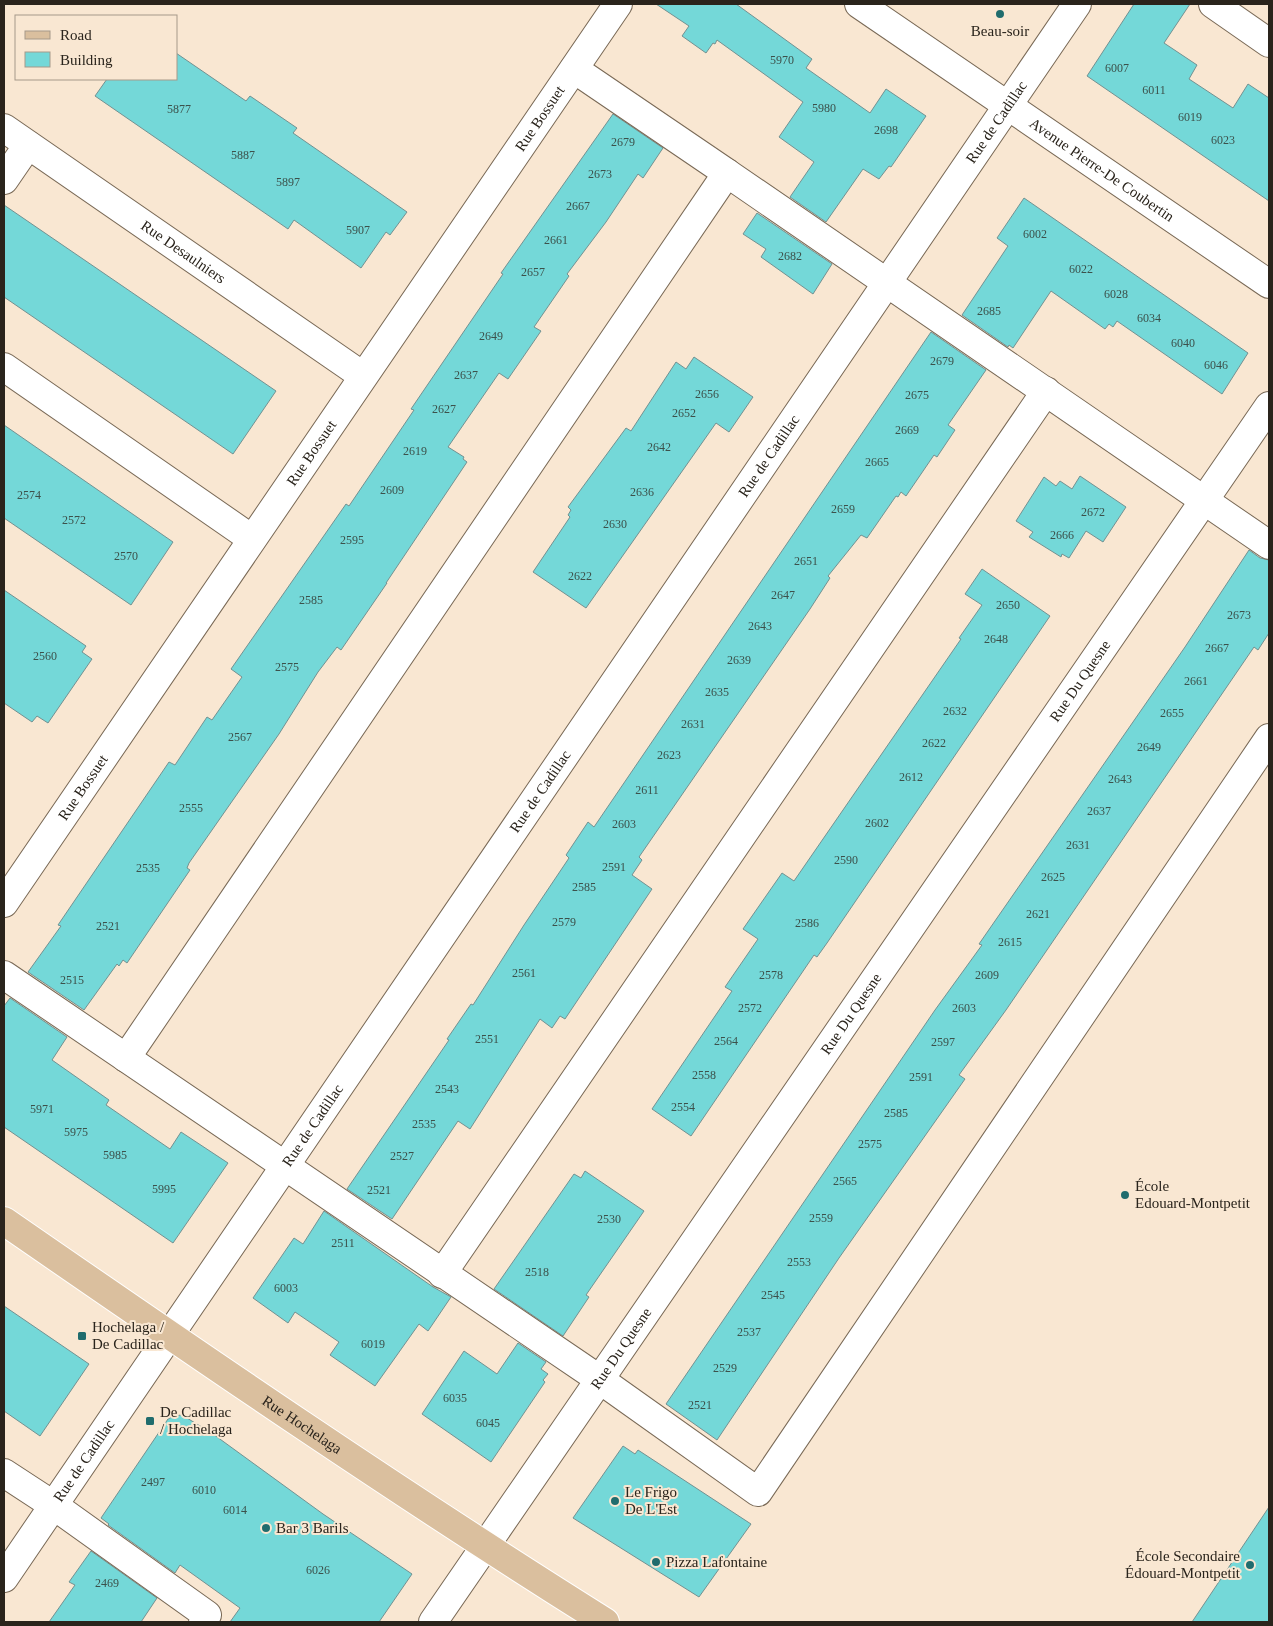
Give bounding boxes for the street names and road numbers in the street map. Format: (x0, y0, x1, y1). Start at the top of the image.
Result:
street label: Rue de Cadillac (963, 78, 1030, 166)
street label: Rue Bossuet (512, 82, 568, 154)
street label: Avenue Pierre-De Coubertin (1026, 115, 1178, 225)
street label: Rue Desaulniers (138, 217, 229, 287)
street label: Rue de Cadillac (735, 412, 803, 500)
street label: Rue Bossuet (283, 417, 340, 489)
street label: Rue Du Quesne (1046, 637, 1114, 725)
street label: Rue de Cadillac (507, 747, 574, 836)
street label: Rue Bossuet (55, 751, 111, 823)
street label: Rue Du Quesne (818, 970, 885, 1058)
street label: Rue de Cadillac (279, 1081, 346, 1169)
street label: Rue Du Quesne (588, 1304, 655, 1392)
street label: Rue Hochelaga (259, 1392, 345, 1457)
street label: Rue de Cadillac (50, 1416, 118, 1505)

